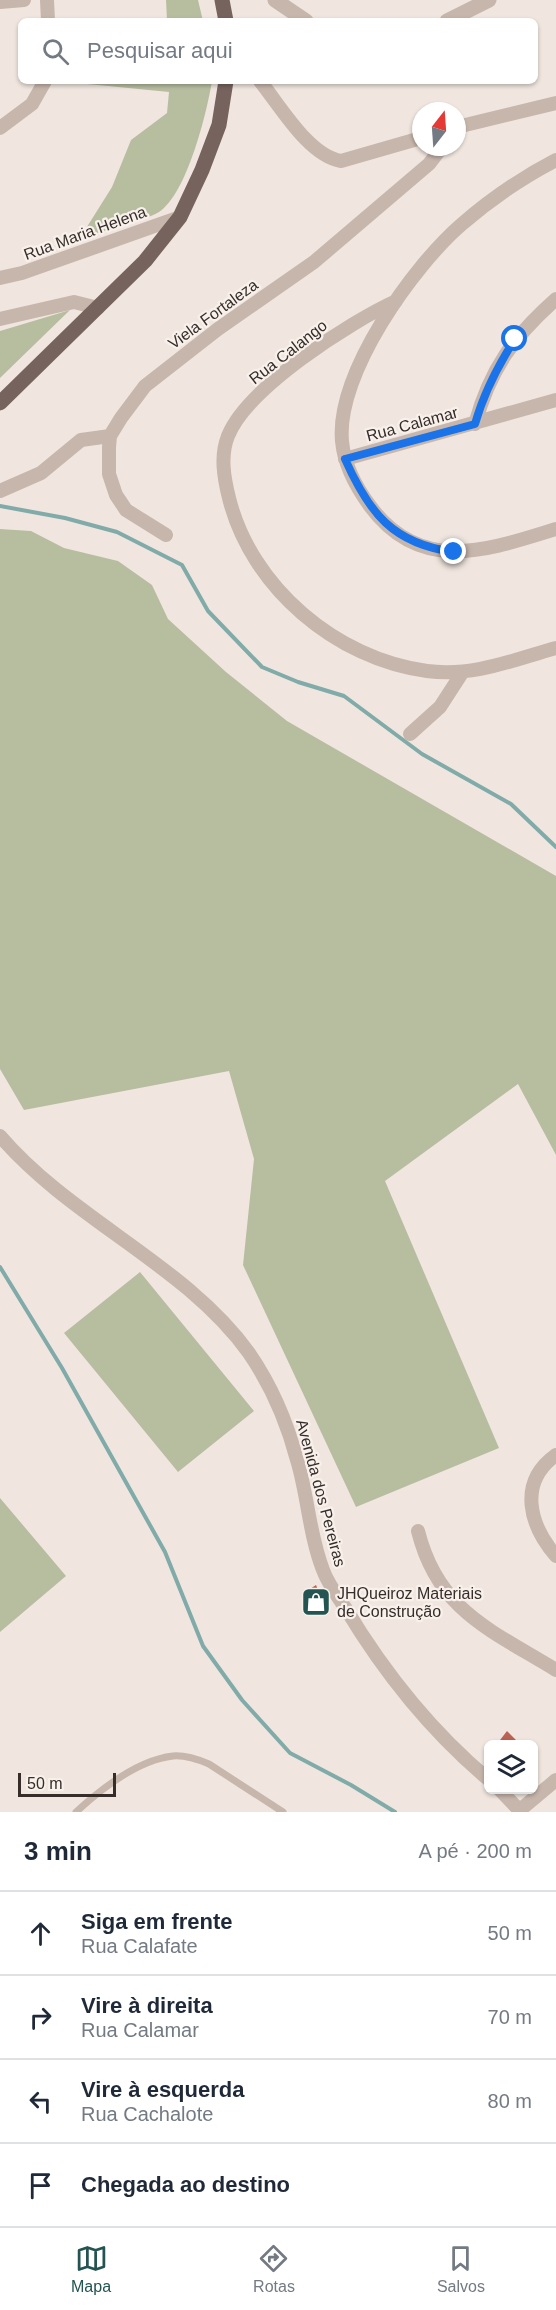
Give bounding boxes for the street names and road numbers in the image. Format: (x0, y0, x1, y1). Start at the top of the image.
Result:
street label: Rua Maria Helena (22, 203, 149, 263)
street label: Viela Fortaleza (165, 276, 261, 352)
street label: Rua Calango (246, 316, 330, 387)
street label: Rua Calamar (364, 403, 460, 444)
street label: Avenida dos Pereiras (293, 1417, 349, 1569)

